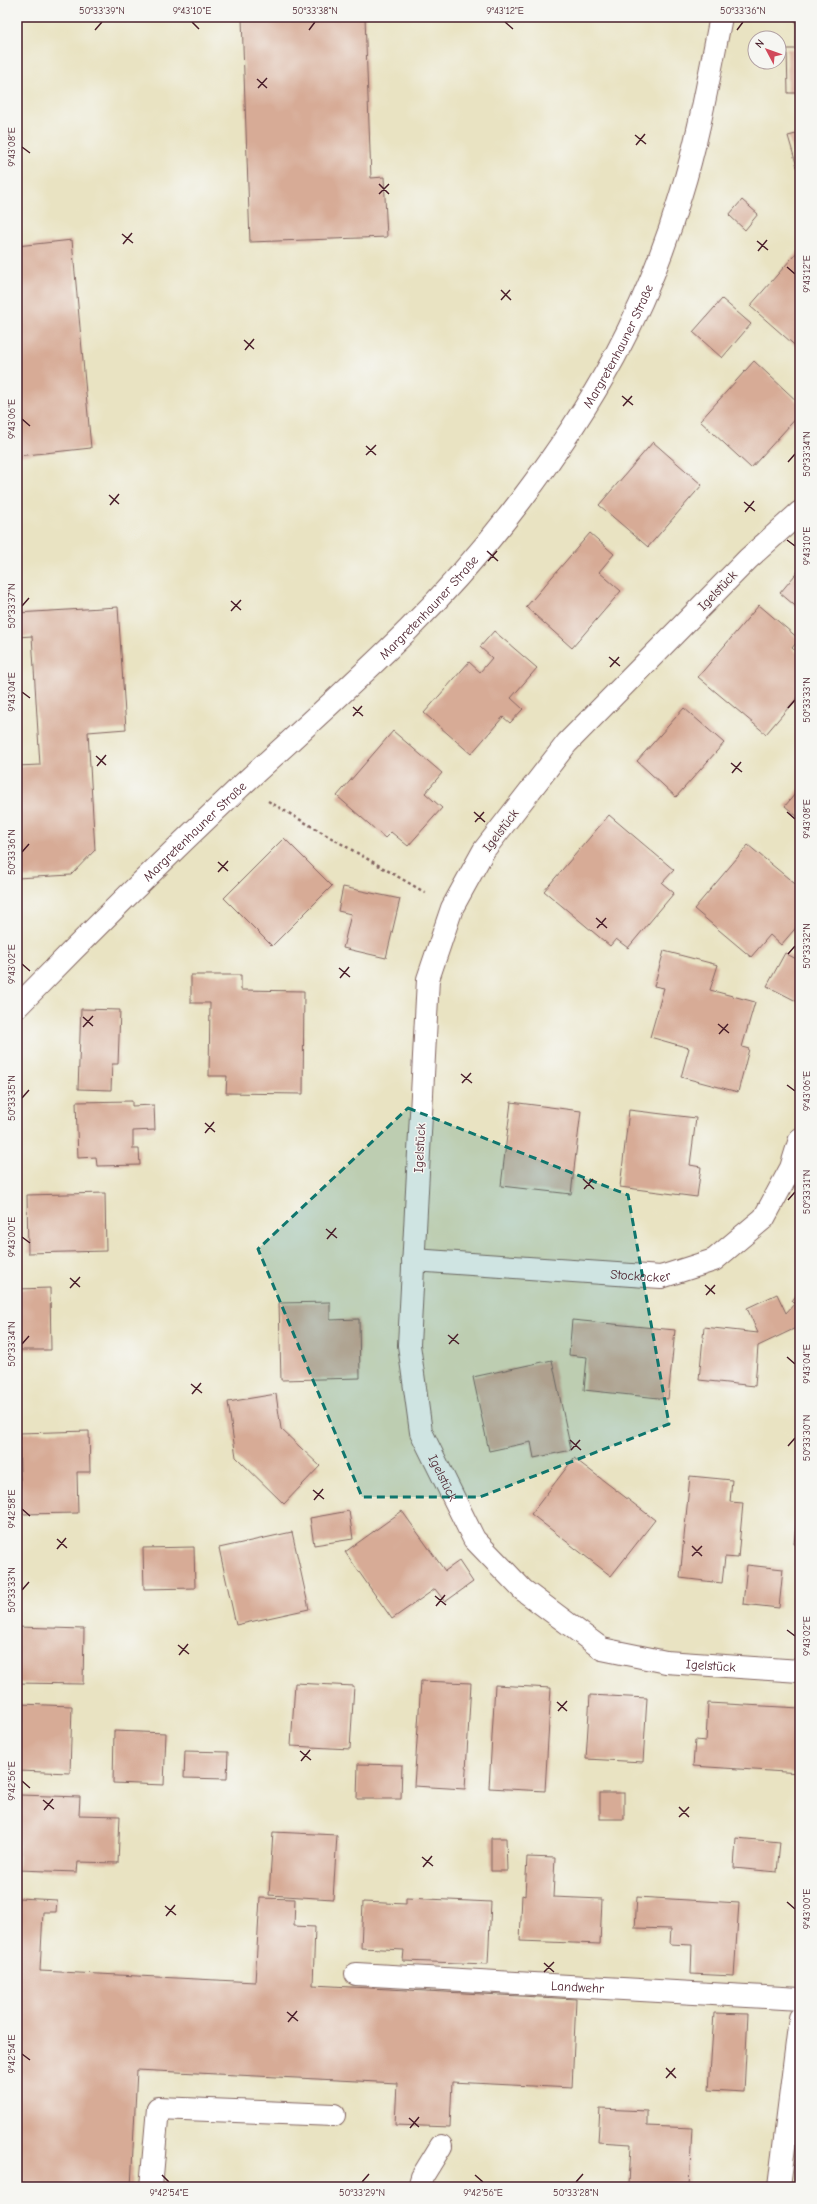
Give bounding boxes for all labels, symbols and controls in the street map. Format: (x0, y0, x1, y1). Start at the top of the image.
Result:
text: 50°33'39"N (79, 5, 125, 17)
text: 9°43'10"E (173, 5, 211, 17)
text: 50°33'38"N (292, 5, 338, 17)
text: 9°43'12"E (486, 5, 524, 17)
text: 50°33'36"N (720, 5, 766, 17)
north arrow (747, 30, 787, 70)
text: N (753, 37, 767, 51)
text: 9°43'08"E (6, 127, 18, 167)
text: 9°43'12"E (801, 255, 813, 293)
street label: Margretenhauner Straße (580, 282, 656, 411)
text: 9°43'06"E (6, 399, 18, 439)
text: 50°33'34"N (801, 431, 813, 477)
text: 9°43'10"E (801, 527, 813, 565)
street label: Margretenhauner Straße (376, 552, 482, 662)
street label: Igelstück (695, 567, 740, 613)
text: 50°33'37"N (6, 583, 18, 629)
text: 9°43'04"E (6, 672, 18, 712)
text: 50°33'33"N (801, 677, 813, 723)
street label: Margretenhauner Straße (140, 778, 250, 884)
text: 9°43'08"E (801, 799, 813, 839)
street label: Igelstück (479, 805, 522, 855)
text: 50°33'36"N (6, 829, 18, 875)
text: 50°33'32"N (801, 923, 813, 969)
text: 9°43'02"E (6, 944, 18, 984)
text: 9°43'06"E (801, 1071, 813, 1111)
text: 50°33'35"N (6, 1075, 18, 1121)
street label: Igelstück (411, 1122, 428, 1173)
text: 50°33'31"N (801, 1170, 813, 1214)
text: 9°43'00"E (6, 1217, 18, 1257)
street label: Stockacker (610, 1267, 673, 1285)
text: 50°33'34"N (6, 1321, 18, 1367)
text: 9°43'04"E (801, 1344, 813, 1384)
text: 50°33'30"N (801, 1415, 813, 1461)
street label: Igelstück (425, 1452, 461, 1504)
text: 9°42'58"E (6, 1489, 18, 1529)
text: 50°33'33"N (6, 1567, 18, 1613)
text: 9°43'02"E (801, 1616, 813, 1656)
street label: Igelstück (685, 1656, 737, 1675)
text: 9°42'56"E (6, 1761, 18, 1801)
text: 9°43'00"E (801, 1889, 813, 1929)
street label: Landwehr (551, 1978, 605, 1996)
text: 9°42'54"E (6, 2035, 18, 2073)
text: 9°42'54"E (150, 2187, 188, 2199)
text: 50°33'29"N (339, 2187, 385, 2199)
text: 9°42'56"E (463, 2187, 503, 2199)
text: 50°33'28"N (553, 2187, 599, 2199)

